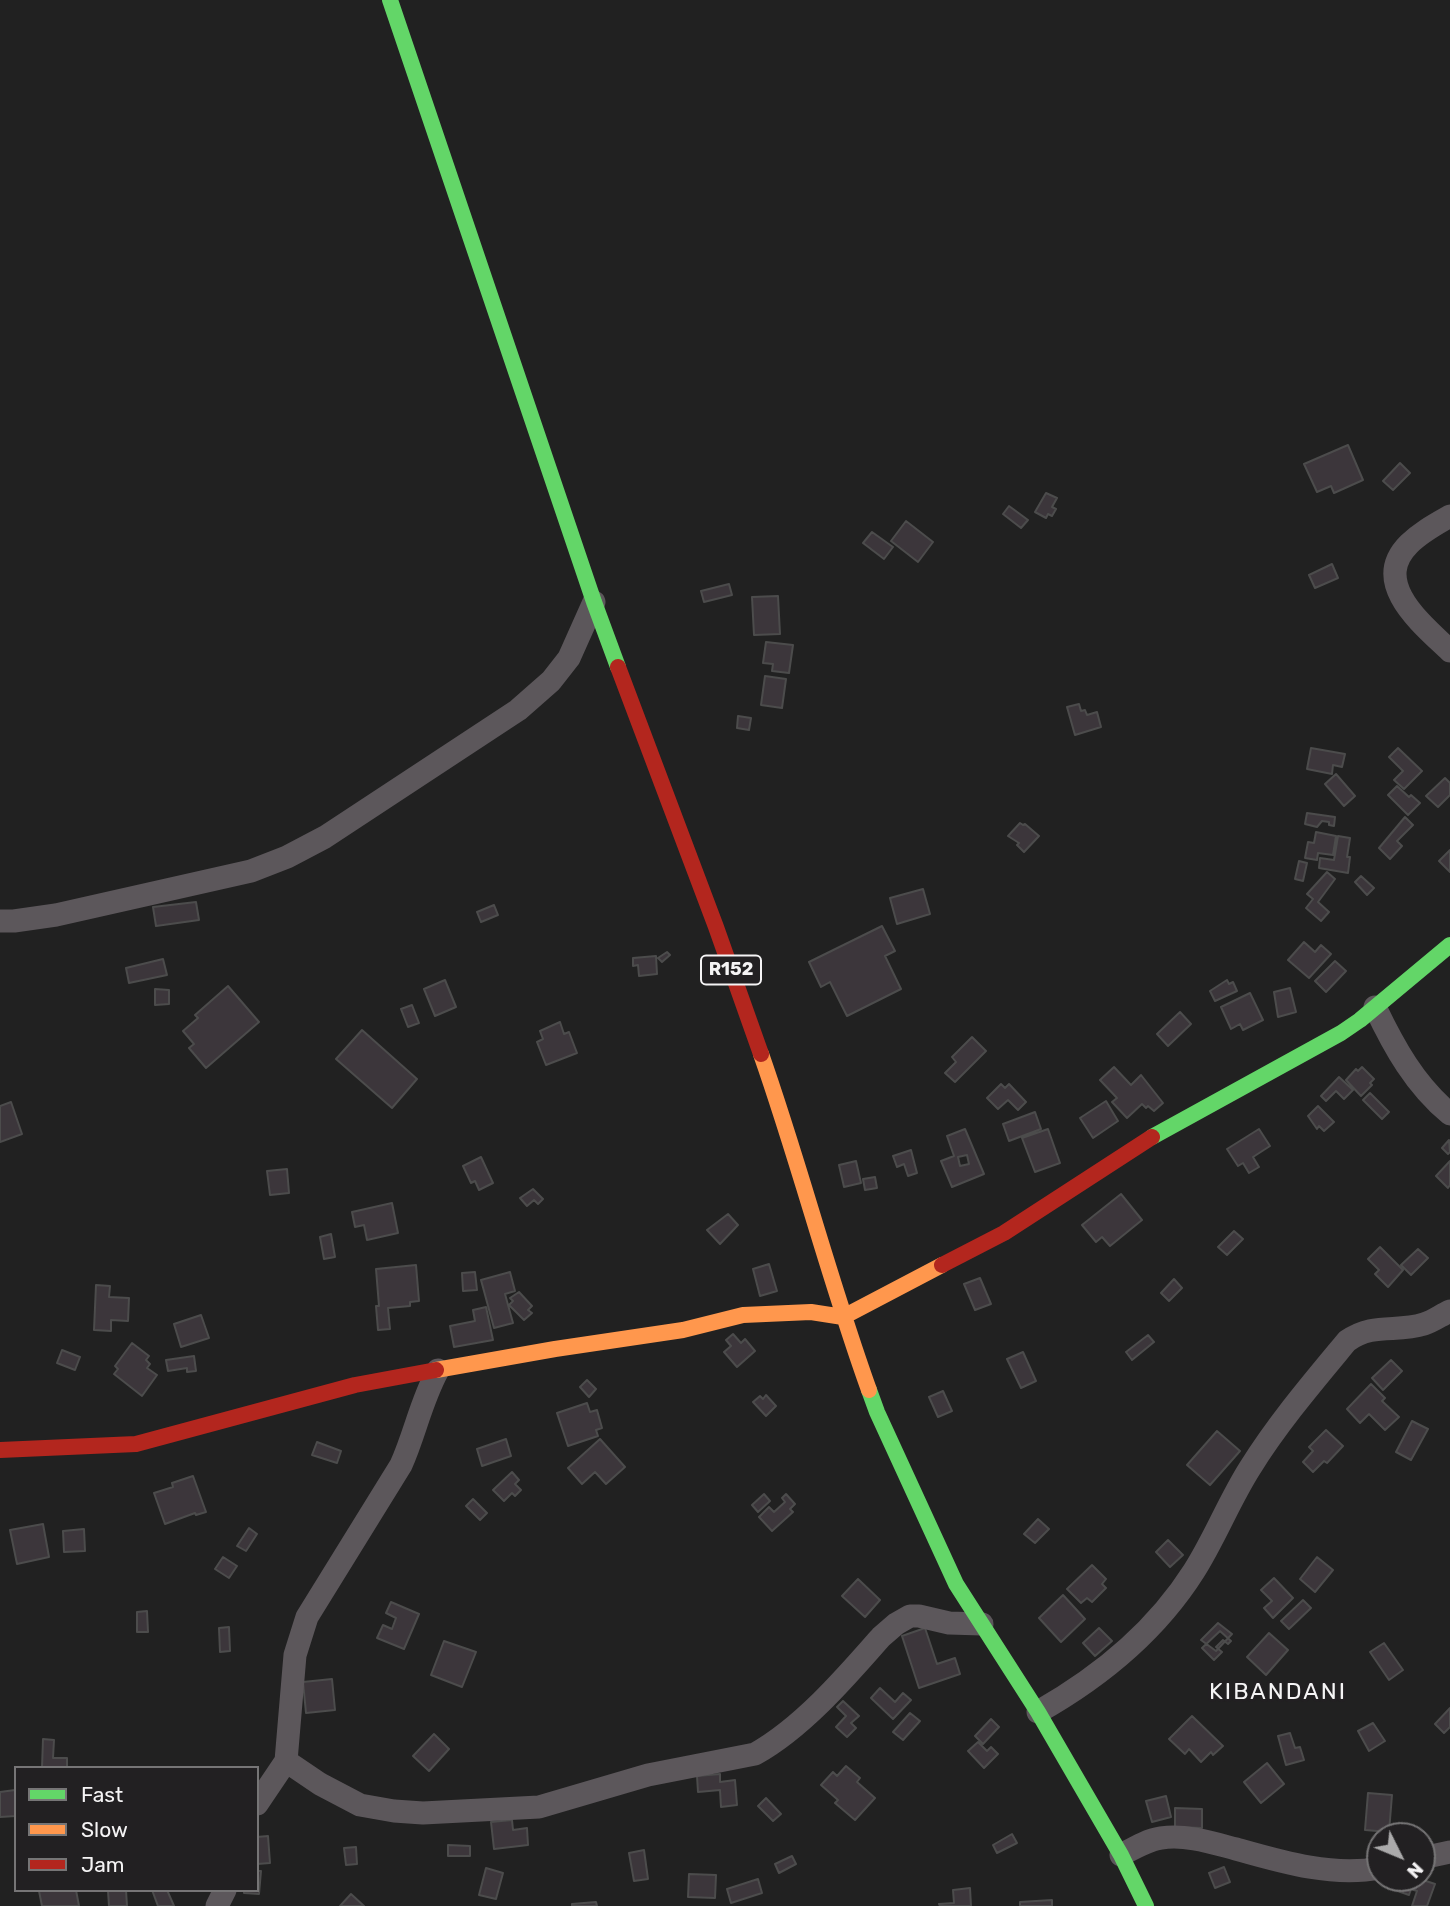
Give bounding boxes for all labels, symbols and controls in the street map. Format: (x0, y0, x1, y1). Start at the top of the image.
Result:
road number: R152 (701, 956, 761, 985)
district label: KIBANDANI (1210, 1678, 1346, 1706)
legend (14, 1766, 259, 1892)
text: Fast (81, 1782, 123, 1807)
text: Slow (81, 1817, 128, 1842)
north arrow (1366, 1822, 1436, 1892)
text: Jam (81, 1852, 125, 1877)
text: N (1402, 1857, 1428, 1883)

